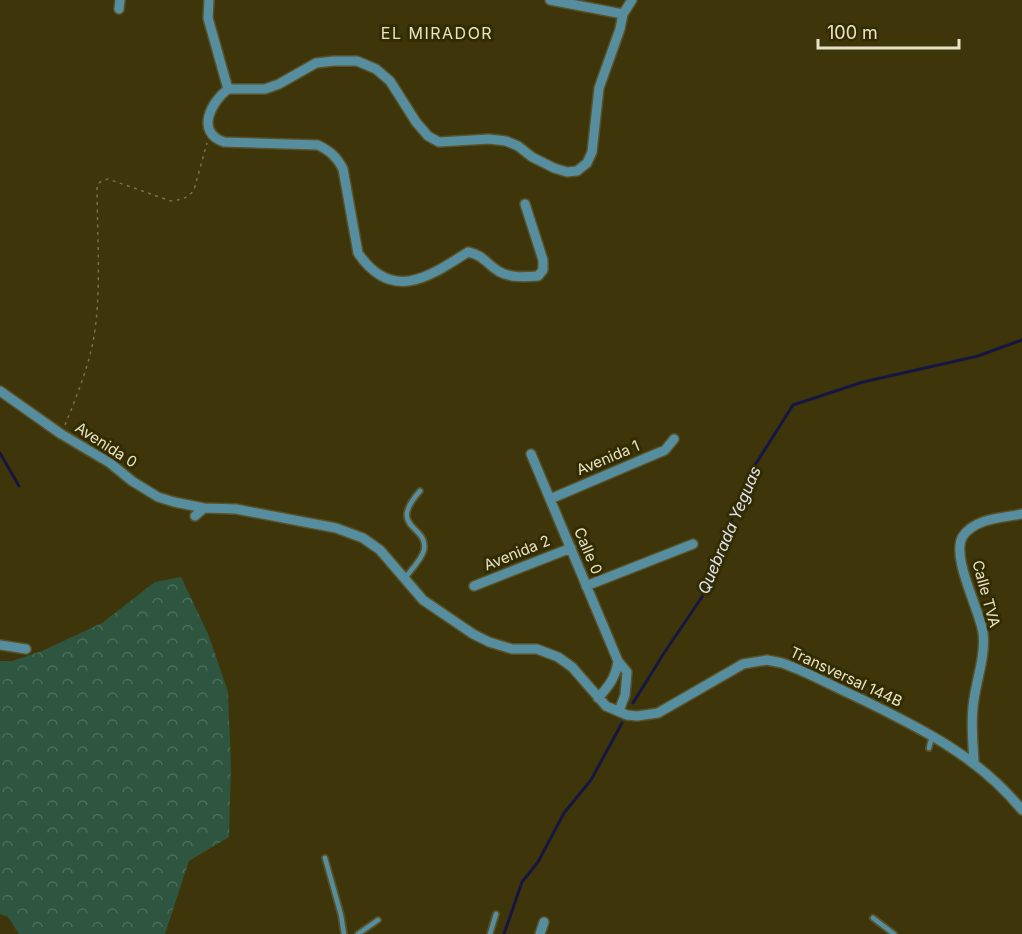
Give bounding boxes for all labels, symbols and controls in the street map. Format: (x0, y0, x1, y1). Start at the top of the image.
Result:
scale bar (818, 12, 959, 50)
text: 100 m (827, 22, 878, 43)
district label: EL MIRADOR (381, 23, 493, 43)
street label: Avenida 0 (72, 418, 141, 472)
street label: Avenida 1 (573, 436, 642, 479)
water label: Quebrada Yeguas (693, 463, 765, 597)
street label: Calle 0 (570, 525, 607, 577)
street label: Avenida 2 (481, 531, 553, 574)
street label: Calle TVA (968, 558, 1005, 630)
street label: Transversal 144B (787, 642, 905, 711)

